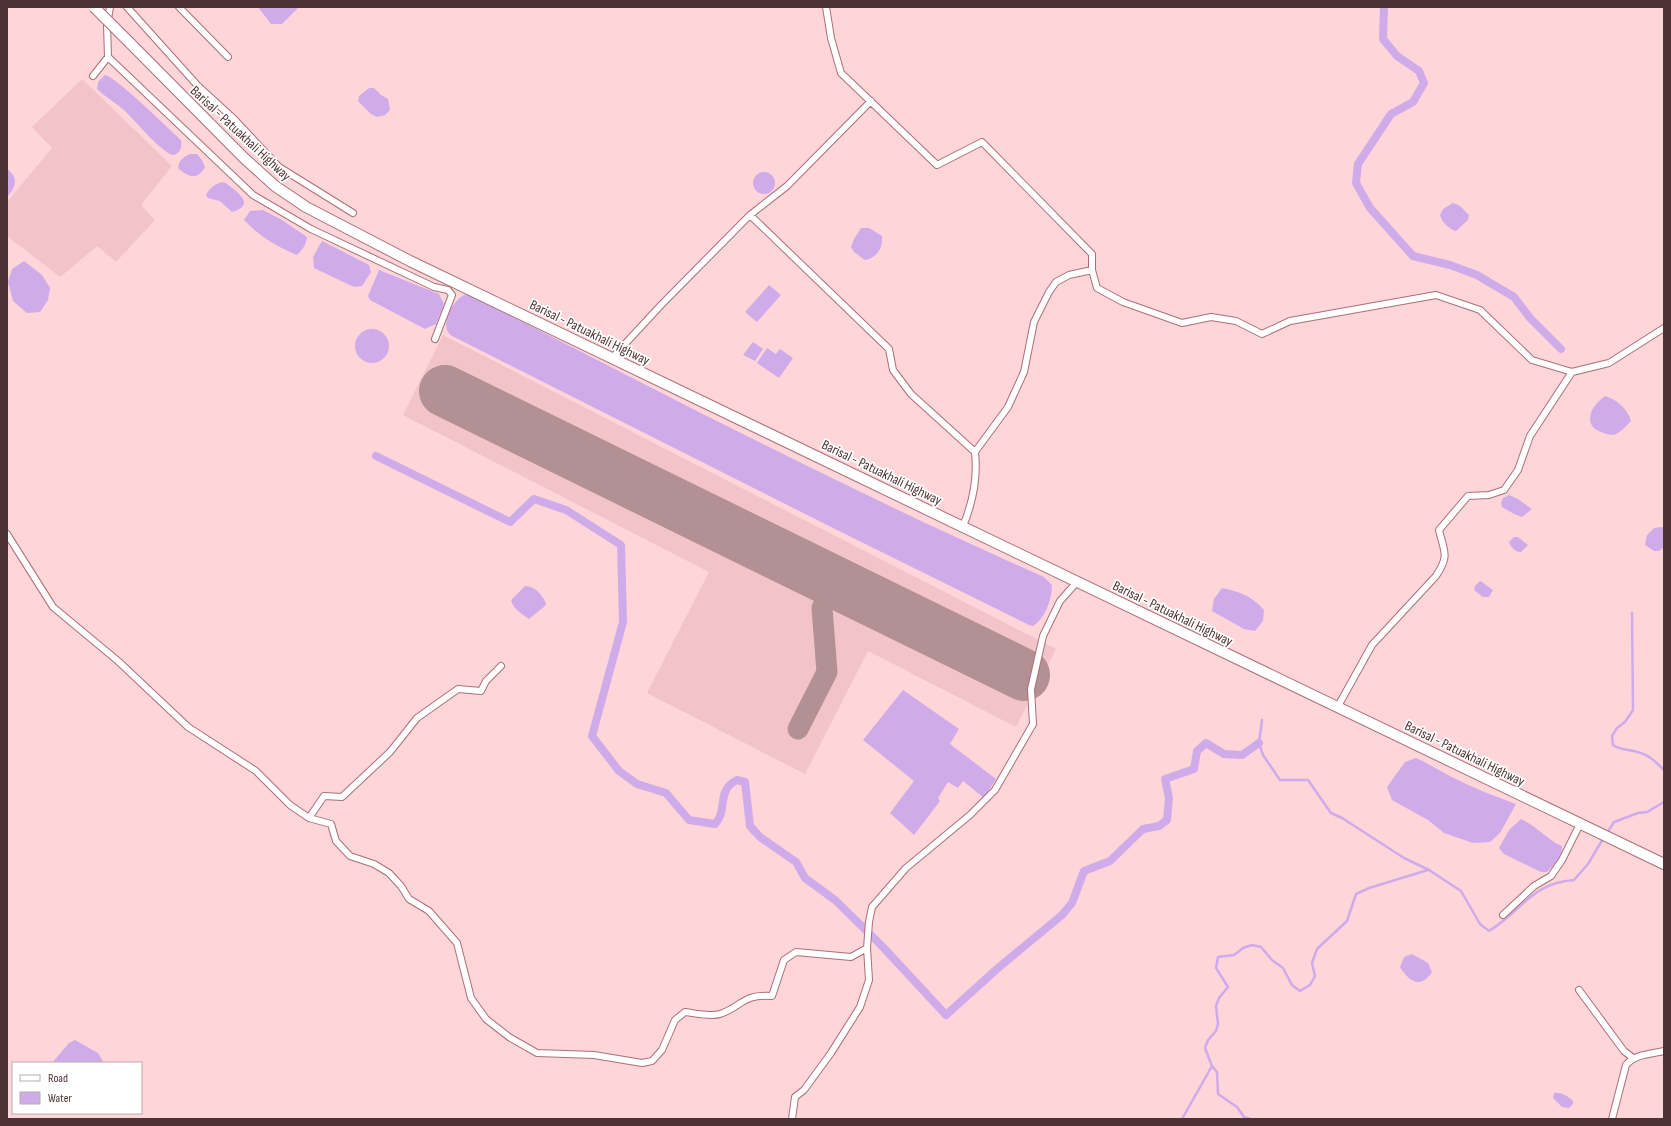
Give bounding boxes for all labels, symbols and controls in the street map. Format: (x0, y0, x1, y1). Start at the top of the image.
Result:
street label: Barisal - Patuakhali Highway (187, 82, 295, 185)
street label: Barisal - Patuakhali Highway (527, 296, 653, 369)
street label: Barisal - Patuakhali Highway (819, 436, 945, 509)
street label: Barisal - Patuakhali Highway (1110, 577, 1236, 650)
street label: Barisal - Patuakhali Highway (1402, 717, 1528, 790)
legend (12, 1062, 142, 1114)
text: Road (48, 1071, 68, 1086)
text: Water (48, 1091, 72, 1106)

